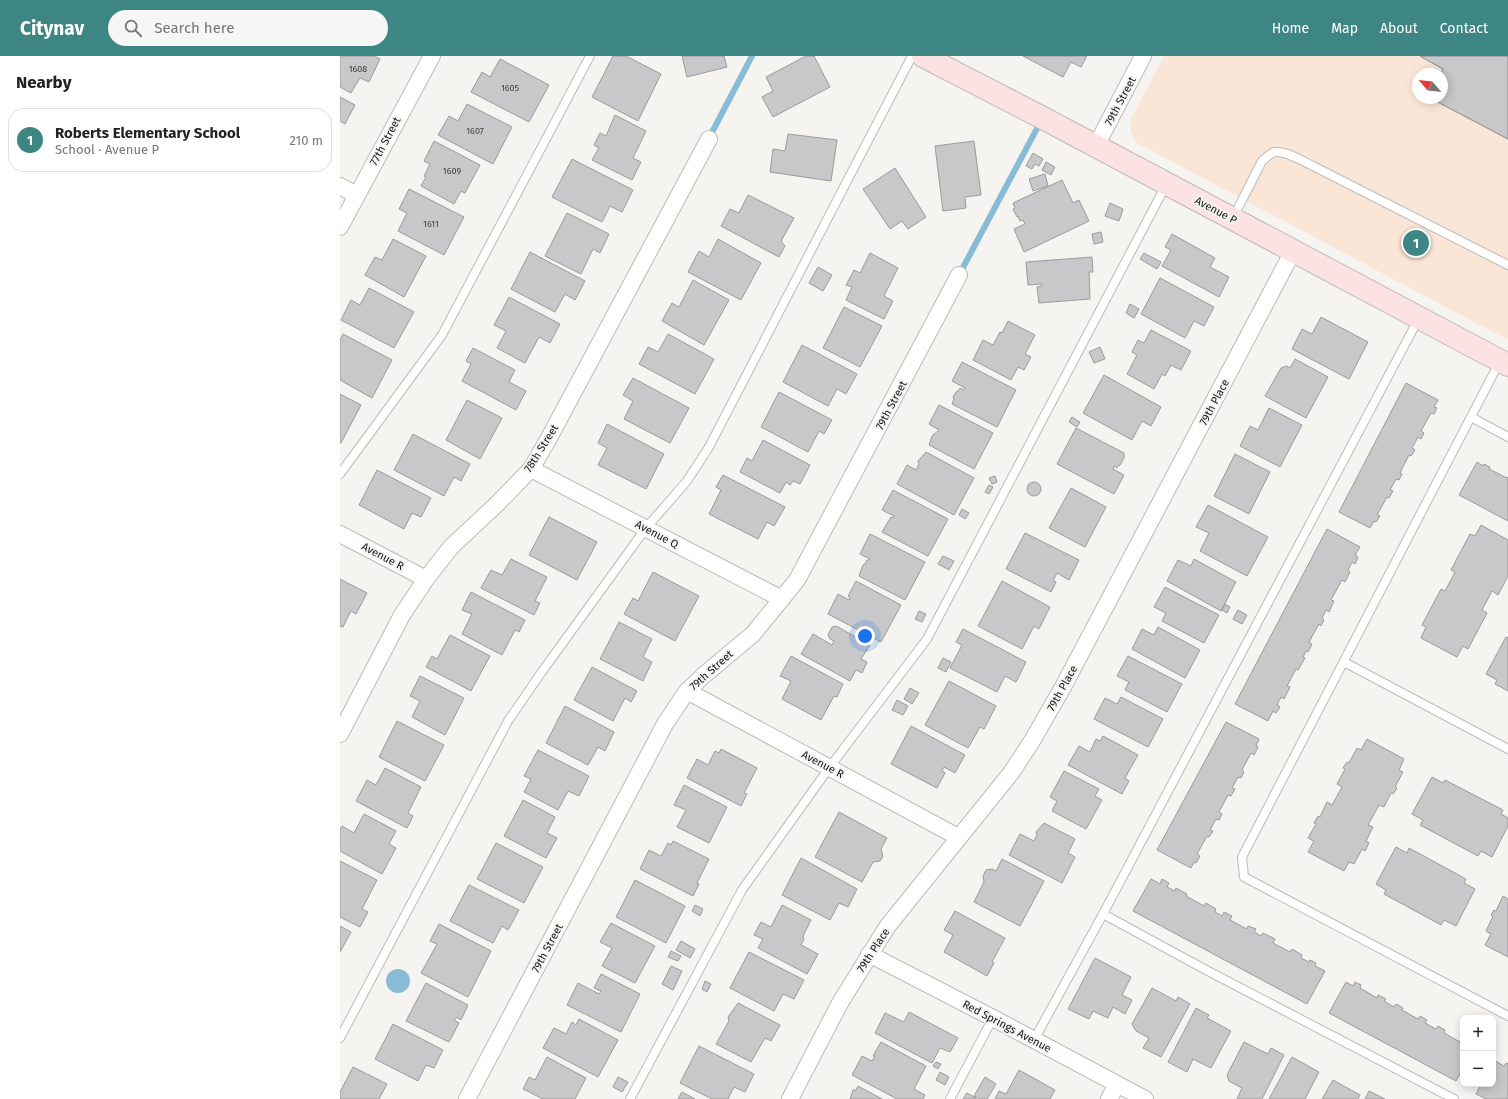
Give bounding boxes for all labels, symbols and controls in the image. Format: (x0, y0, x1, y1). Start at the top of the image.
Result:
search box (108, 10, 388, 46)
text: Citynav (20, 17, 84, 40)
icon: search (122, 17, 144, 39)
text: Search here (154, 19, 234, 37)
text: Home (1272, 20, 1309, 37)
text: Map (1331, 20, 1358, 37)
text: About (1380, 20, 1418, 37)
text: Contact (1440, 20, 1488, 37)
house number: 1608 (349, 64, 367, 74)
north arrow (1412, 68, 1448, 104)
text: Nearby (16, 72, 71, 93)
street label: 79th Street (1102, 74, 1139, 128)
house number: 1605 (501, 83, 520, 93)
street label: 77th Street (367, 115, 404, 168)
text: Roberts Elementary School (55, 124, 240, 142)
house number: 1607 (466, 126, 484, 136)
text: 1 (27, 133, 33, 148)
text: 210 m (289, 133, 323, 148)
text: School · Avenue P (55, 142, 159, 157)
house number: 1609 (443, 166, 461, 176)
street label: Avenue P (1192, 194, 1240, 227)
house number: 1611 (423, 219, 439, 229)
pin: 1 (1403, 228, 1429, 258)
street label: 79th Place (1197, 377, 1232, 427)
street label: 79th Street (873, 378, 910, 432)
street label: 78th Street (522, 422, 561, 475)
street label: Avenue Q (633, 518, 681, 551)
street label: Avenue R (359, 540, 406, 573)
your location (855, 626, 875, 646)
street label: 79th Street (687, 648, 736, 693)
street label: 79th Place (1045, 663, 1080, 713)
street label: Avenue R (799, 748, 846, 781)
street label: 79th Street (529, 921, 566, 975)
street label: 79th Place (854, 926, 893, 975)
street label: Red Springs Avenue (960, 998, 1053, 1055)
map controls (1460, 1015, 1496, 1087)
button: + (1460, 1015, 1496, 1051)
button: − (1460, 1051, 1496, 1087)

